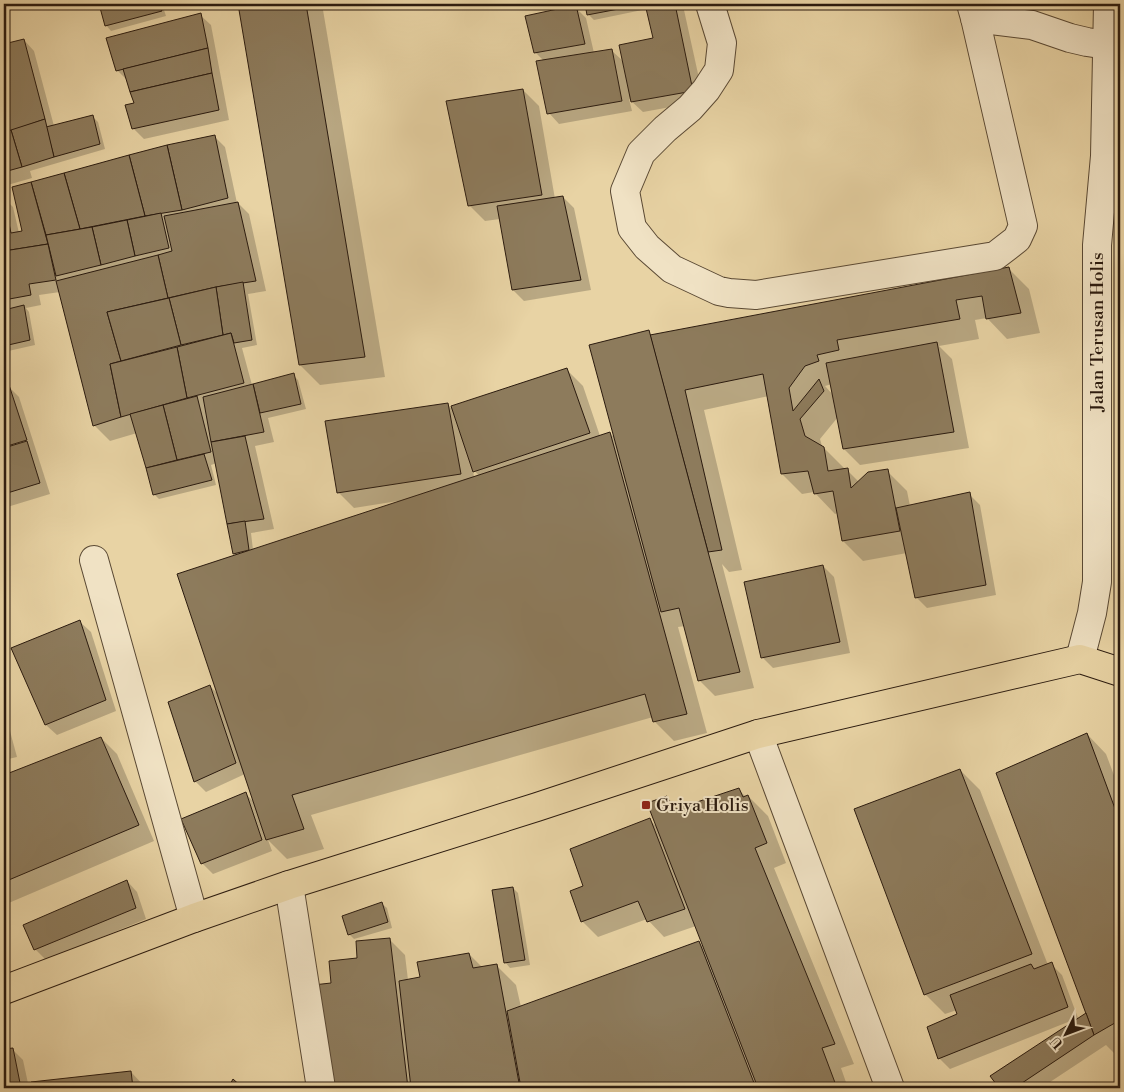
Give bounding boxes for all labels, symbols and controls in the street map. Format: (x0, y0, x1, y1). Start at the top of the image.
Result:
street label: Jalan Terusan Holis (1086, 252, 1109, 413)
place label: Griya Holis (656, 794, 749, 817)
marker: Griya Holis (640, 799, 652, 811)
north arrow (1042, 1010, 1092, 1060)
text: U (1047, 1032, 1067, 1052)

